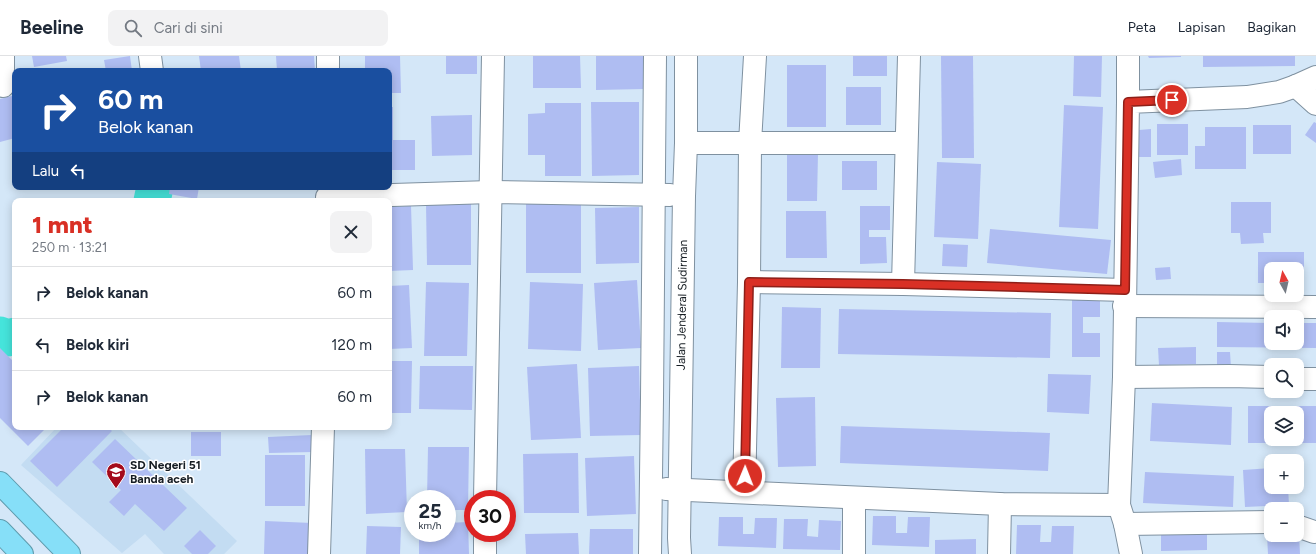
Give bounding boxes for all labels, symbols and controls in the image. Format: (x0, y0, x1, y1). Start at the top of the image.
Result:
search box (108, 10, 388, 46)
text: Beeline (20, 16, 84, 39)
icon: search (122, 17, 144, 39)
text: Cari di sini (154, 19, 223, 37)
text: Peta (1128, 19, 1156, 36)
text: Lapisan (1178, 19, 1225, 36)
text: Bagikan (1247, 19, 1296, 36)
text: 60 m (98, 82, 163, 116)
pin (1155, 83, 1189, 117)
icon: right (32, 84, 84, 136)
icon: arrive (1161, 89, 1183, 111)
text: Belok kanan (98, 116, 193, 138)
icon: left (67, 160, 89, 182)
text: Lalu (32, 162, 59, 180)
text: 1 mnt (32, 210, 93, 239)
button: close (330, 211, 372, 253)
street label: Jalan Jenderal Sudirman (674, 239, 690, 370)
text: 250 m · 13:21 (32, 240, 107, 255)
north arrow (1264, 262, 1304, 302)
map controls (1264, 262, 1304, 542)
icon: right (32, 282, 54, 304)
text: Belok kanan (66, 284, 148, 302)
text: 60 m (337, 284, 372, 302)
button: sound (1264, 310, 1304, 350)
icon: left (32, 334, 54, 356)
text: Belok kiri (66, 336, 129, 354)
text: 120 m (331, 336, 372, 354)
button: search (1264, 358, 1304, 398)
icon: right (32, 386, 54, 408)
text: Belok kanan (66, 388, 148, 406)
text: 60 m (337, 388, 372, 406)
button: layers (1264, 406, 1304, 446)
button: + (1264, 454, 1304, 494)
position arrow (724, 455, 766, 497)
place label: SD Negeri 51 Banda aceh (130, 458, 201, 486)
school or university icon: SD Negeri 51 Banda aceh (105, 461, 127, 489)
speed limit sign: 30 (464, 490, 516, 542)
text: 25 (418, 499, 442, 523)
button: − (1264, 502, 1304, 542)
text: km/h (419, 519, 441, 532)

